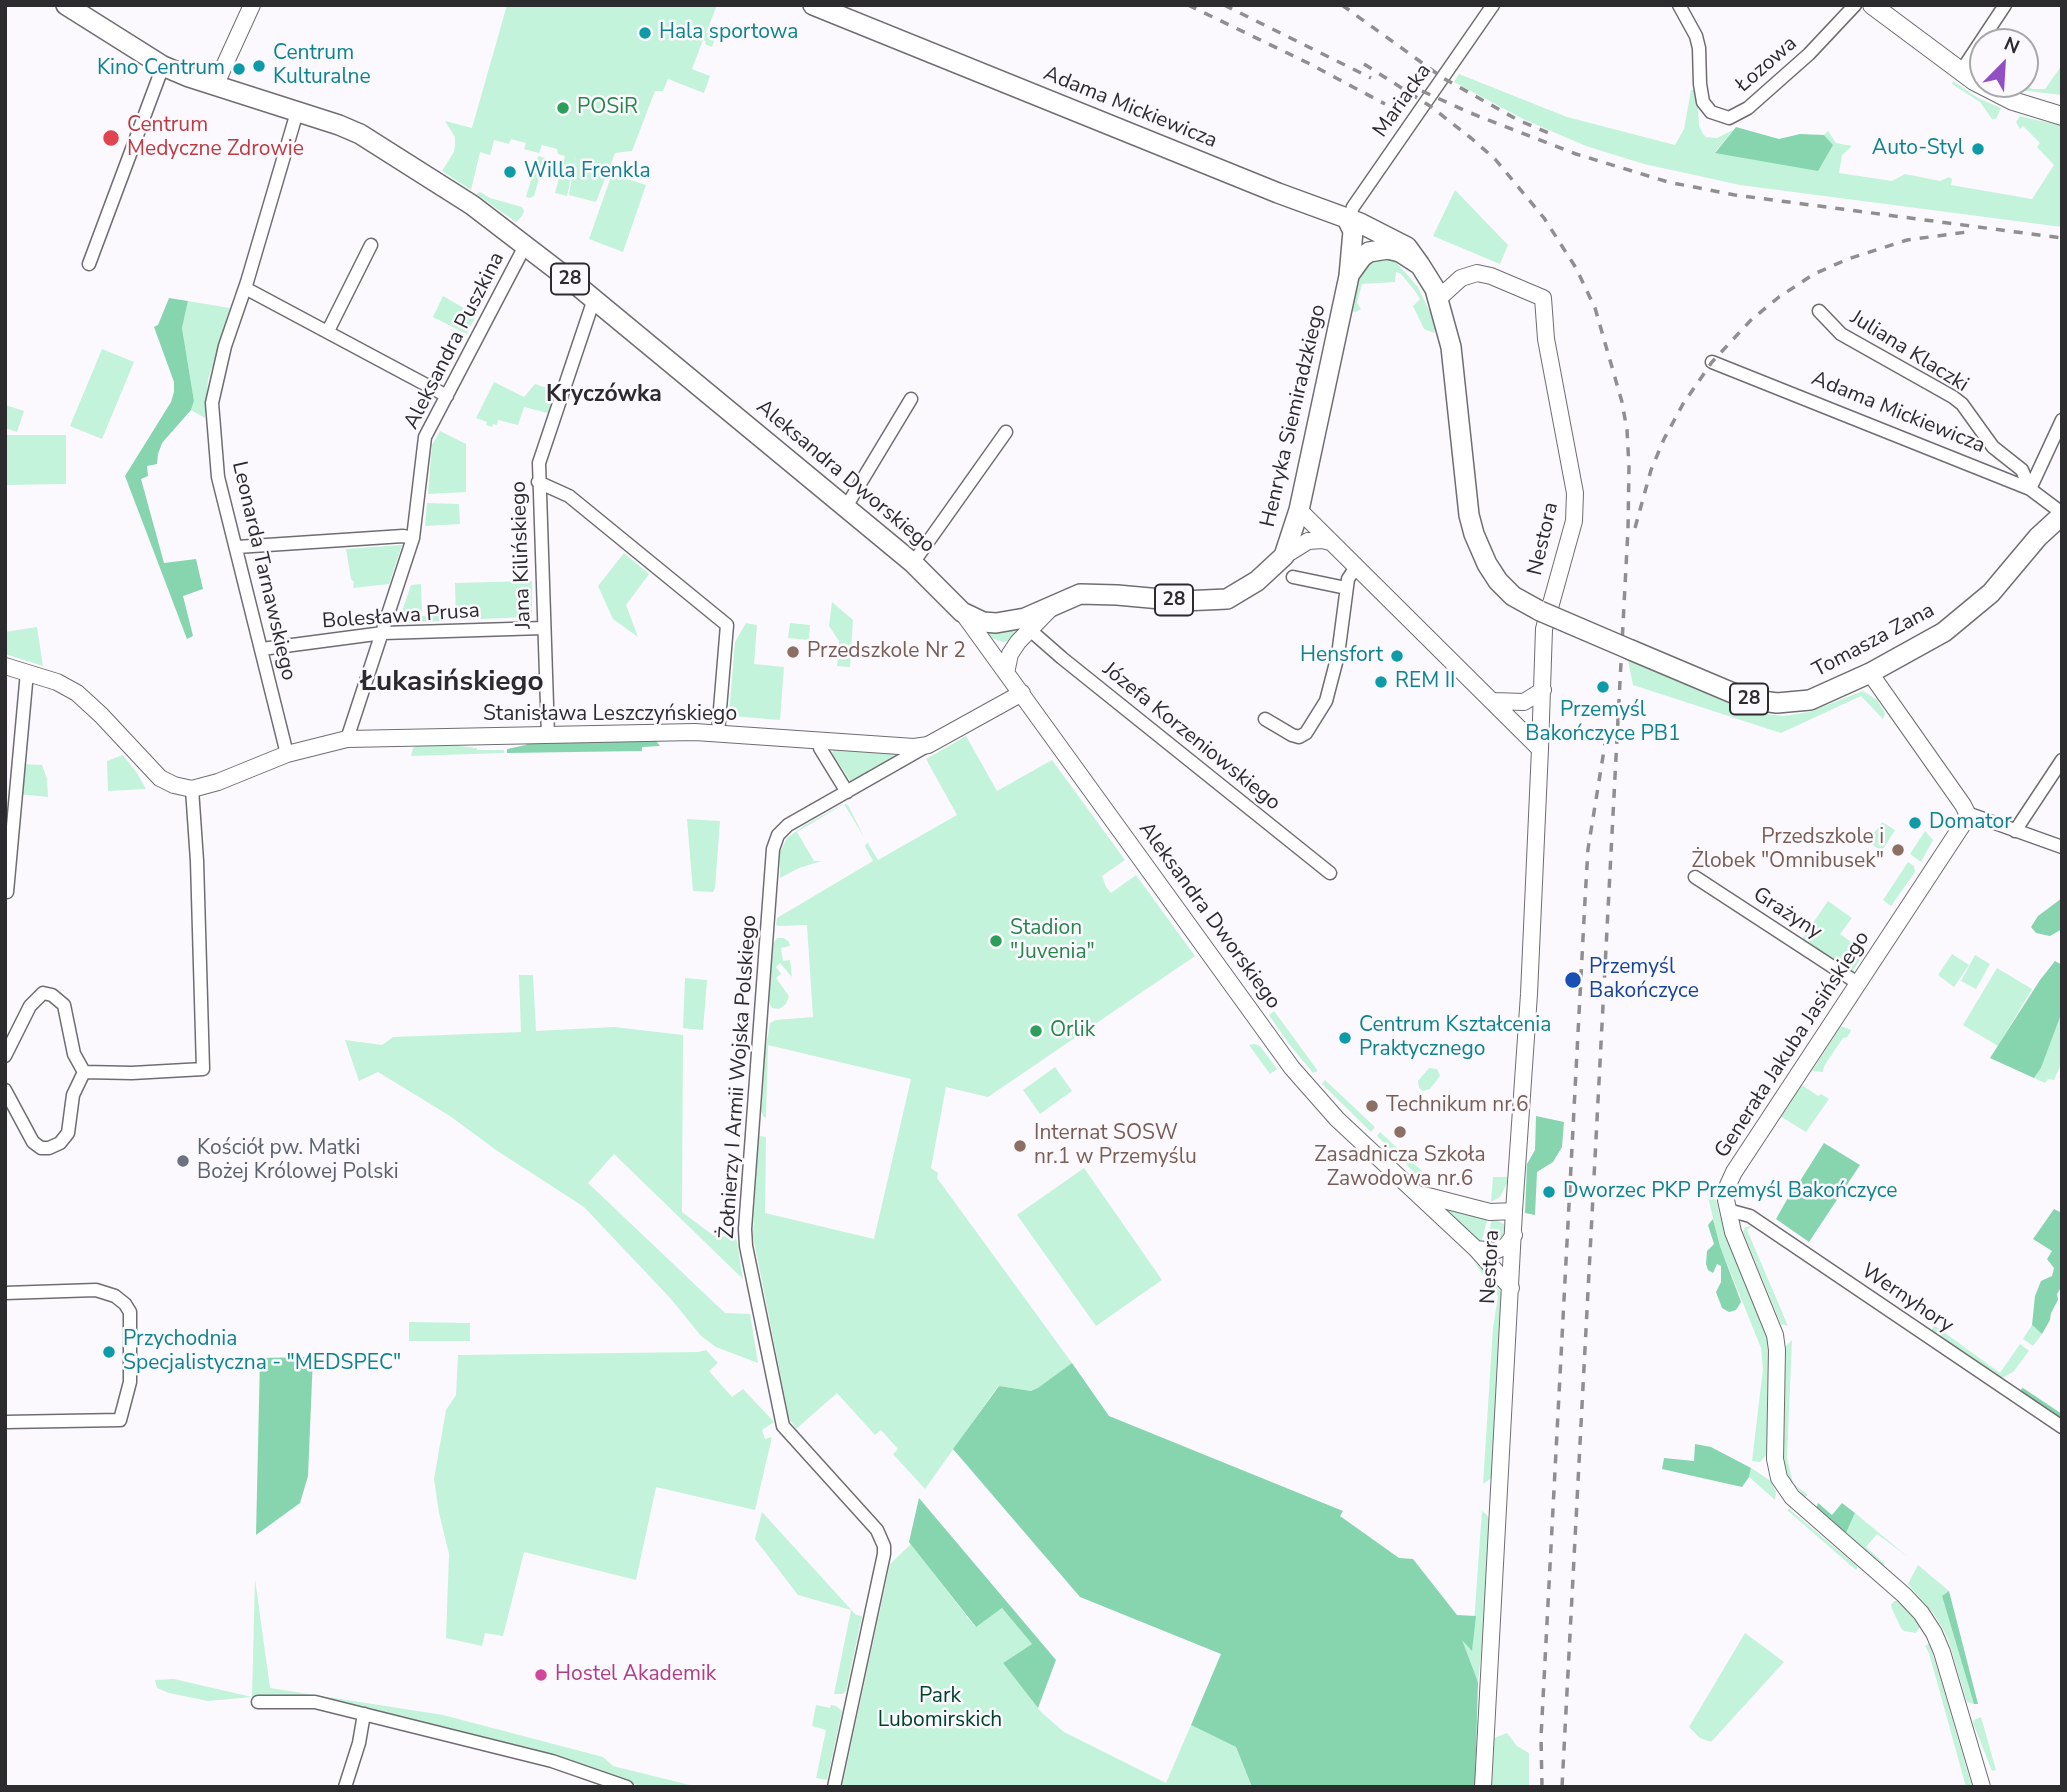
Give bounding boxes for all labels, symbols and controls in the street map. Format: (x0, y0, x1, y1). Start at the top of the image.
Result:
place label: Hala sportowa (659, 20, 798, 46)
marker: Hala sportowa (637, 25, 653, 41)
north arrow (1969, 28, 2039, 98)
text: N (2000, 31, 2024, 60)
street label: Łozowa (1731, 32, 1803, 98)
place label: Centrum Kulturalne (273, 41, 371, 91)
place label: Kino Centrum (97, 56, 225, 82)
marker: Centrum Kulturalne (251, 58, 267, 74)
street label: Mariacka (1369, 59, 1437, 143)
marker: Kino Centrum (231, 61, 247, 77)
street label: Adama Mickiewicza (1039, 62, 1221, 154)
place label: POSiR (577, 95, 638, 121)
marker: POSiR (555, 100, 571, 116)
place label: Centrum Medyczne Zdrowie (127, 113, 304, 163)
marker: Centrum Medyczne Zdrowie (101, 128, 121, 148)
place label: Auto-Styl (1872, 136, 1964, 162)
marker: Auto-Styl (1970, 141, 1986, 157)
place label: Willa Frenkla (524, 159, 651, 185)
marker: Willa Frenkla (502, 164, 518, 180)
street label: Aleksandra Puszkina (399, 248, 511, 434)
road number: 28 (551, 264, 589, 294)
street label: Henryka Siemiradzkiego (1256, 302, 1332, 530)
street label: Juliana Klaczki (1845, 306, 1973, 398)
street label: Adama Mickiewicza (1807, 367, 1989, 459)
district label: Kryczówka (546, 381, 662, 409)
street label: Aleksandra Dworskiego (751, 395, 939, 559)
street label: Leonarda Tarnawskiego (226, 459, 300, 683)
street label: Jana Kilińskiego (507, 481, 537, 629)
street label: Nestora (1523, 500, 1565, 578)
road number: 28 (1155, 584, 1193, 615)
street label: Tomasza Zana (1809, 598, 1939, 684)
street label: Bolesława Prusa (321, 599, 481, 635)
place label: Przedszkole Nr 2 (807, 639, 966, 665)
place label: Hensfort (1300, 643, 1383, 669)
marker: Przedszkole Nr 2 (785, 644, 801, 660)
marker: Hensfort (1389, 648, 1405, 664)
street label: Józefa Korzeniowskiego (1097, 657, 1285, 817)
district label: Łukasińskiego (360, 666, 544, 700)
place label: REM II (1395, 669, 1455, 695)
marker: REM II (1373, 674, 1389, 690)
marker: Przemyśl Bakończyce PB1 (1595, 679, 1611, 695)
road number: 28 (1730, 684, 1768, 714)
place label: Przemyśl Bakończyce PB1 (1525, 698, 1681, 748)
street label: Stanisława Leszczyńskiego (483, 702, 737, 728)
place label: Domator (1929, 810, 2012, 836)
marker: Domator (1907, 815, 1923, 831)
street label: Aleksandra Dworskiego (1133, 818, 1285, 1014)
place label: Przedszkole i Żlobek "Omnibusek" (1691, 825, 1884, 875)
marker: Przedszkole i Żlobek "Omnibusek" (1890, 842, 1906, 858)
street label: Grażyny (1748, 883, 1826, 945)
street label: Żołnierzy I Armii Wojska Polskiego (715, 914, 763, 1240)
place label: Stadion "Juvenia" (1010, 916, 1095, 966)
street label: Generała Jakuba Jasińskiego (1710, 927, 1876, 1163)
marker: Stadion "Juvenia" (988, 933, 1004, 949)
place label: Przemyśl Bakończyce (1589, 955, 1699, 1005)
marker: Przemyśl Bakończyce (1563, 970, 1583, 990)
place label: Centrum Kształcenia Praktycznego (1359, 1013, 1551, 1063)
place label: Orlik (1050, 1018, 1095, 1044)
marker: Orlik (1028, 1023, 1044, 1039)
marker: Centrum Kształcenia Praktycznego (1337, 1030, 1353, 1046)
place label: Technikum nr.6 (1386, 1093, 1529, 1119)
marker: Technikum nr.6 (1364, 1098, 1380, 1114)
place label: Internat SOSW nr.1 w Przemyślu (1034, 1121, 1197, 1171)
marker: Zasadnicza Szkoła Zawodowa nr.6 (1392, 1124, 1408, 1140)
place label: Kościół pw. Matki Bożej Królowej Polski (197, 1136, 399, 1186)
marker: Internat SOSW nr.1 w Przemyślu (1012, 1138, 1028, 1154)
place label: Zasadnicza Szkoła Zawodowa nr.6 (1314, 1143, 1486, 1193)
marker: Kościół pw. Matki Bożej Królowej Polski (175, 1153, 191, 1169)
place label: Dworzec PKP Przemyśl Bakończyce (1563, 1179, 1898, 1205)
marker: Dworzec PKP Przemyśl Bakończyce (1541, 1184, 1557, 1200)
street label: Nestora (1476, 1229, 1506, 1305)
street label: Wernyhory (1856, 1259, 1958, 1339)
place label: Przychodnia Specjalistyczna - "MEDSPEC" (123, 1327, 401, 1377)
marker: Przychodnia Specjalistyczna - "MEDSPEC" (101, 1344, 117, 1360)
place label: Hostel Akademik (555, 1662, 716, 1688)
marker: Hostel Akademik (533, 1667, 549, 1683)
park label: Park Lubomirskich (878, 1684, 1002, 1734)

